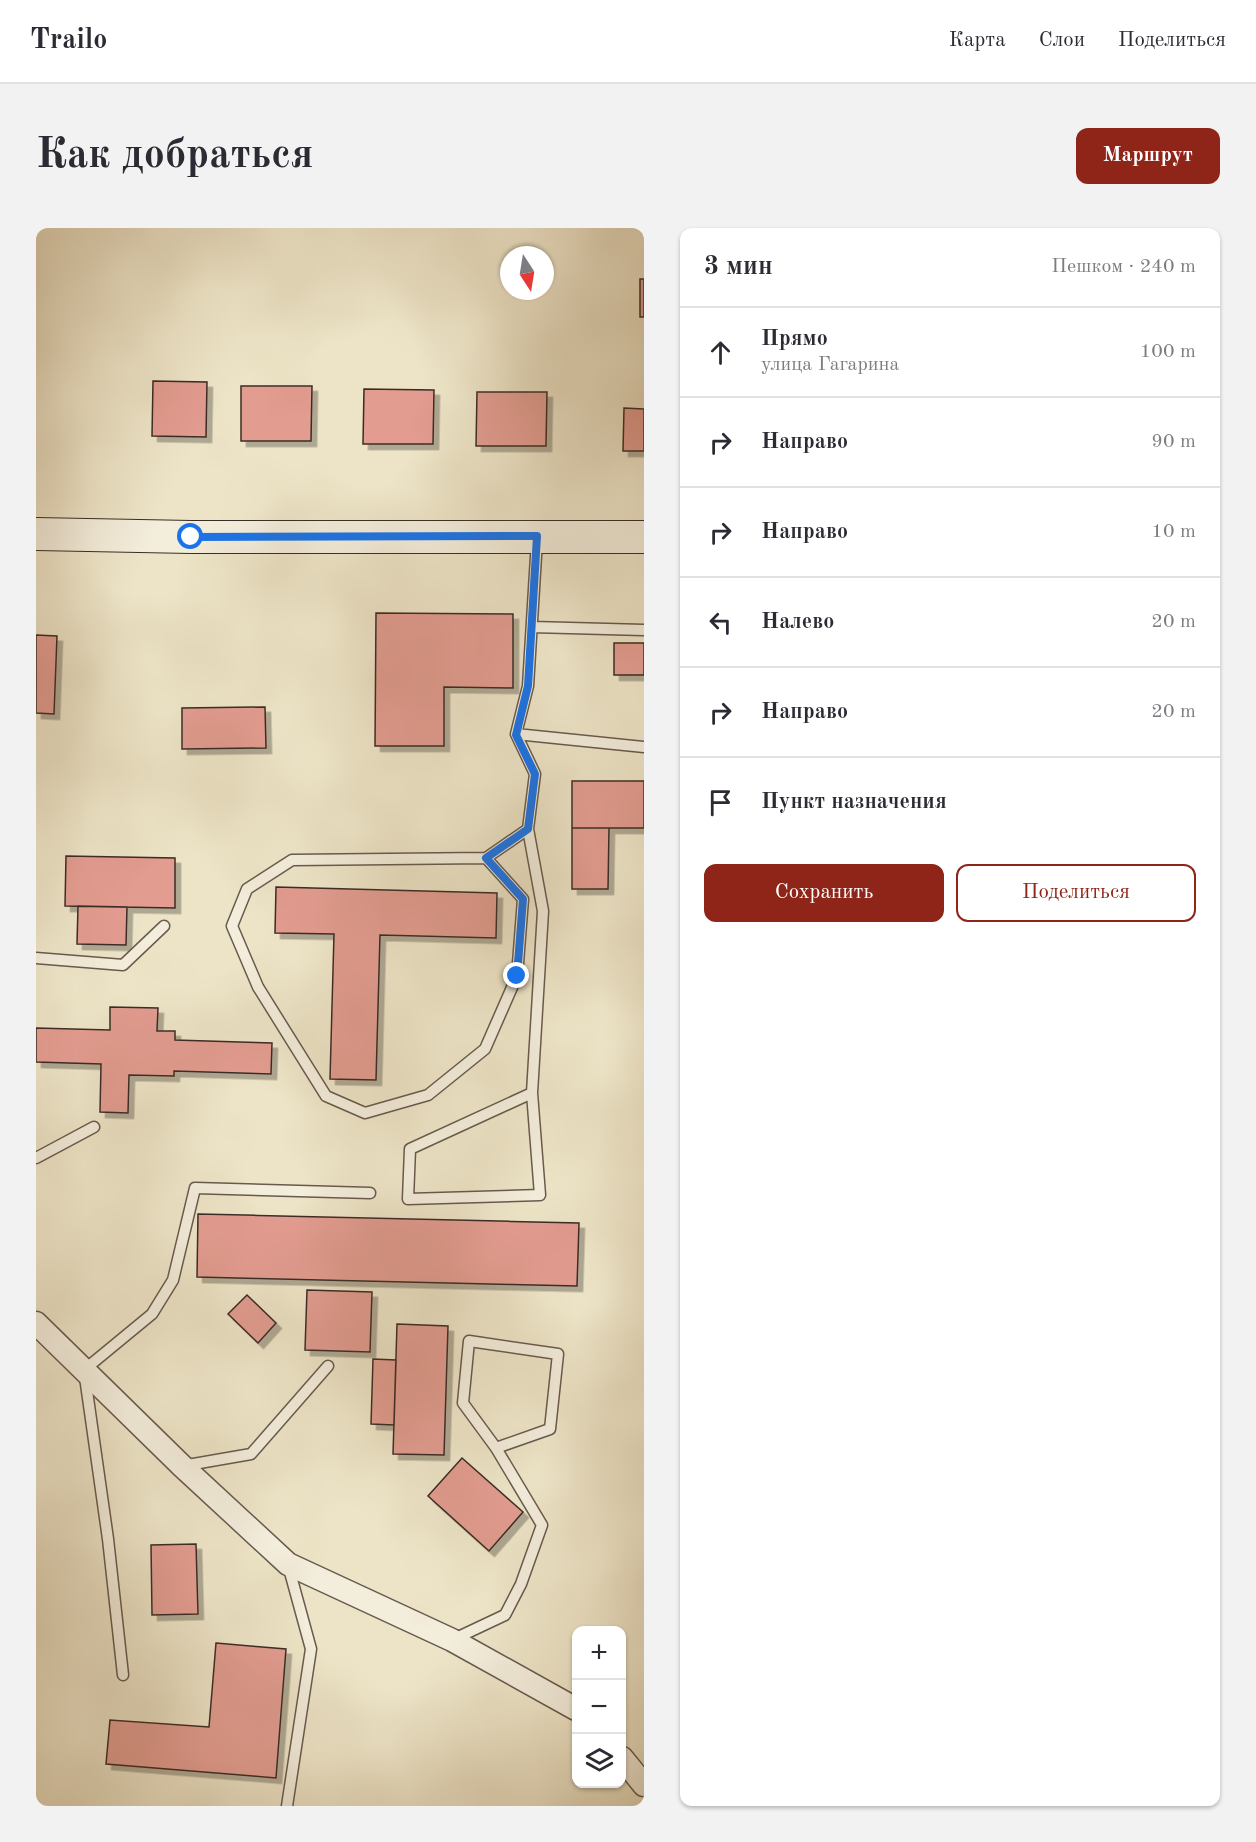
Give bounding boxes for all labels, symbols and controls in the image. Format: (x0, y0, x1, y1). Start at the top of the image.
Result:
text: Trailo (30, 27, 107, 55)
text: Карта (949, 30, 1006, 51)
text: Слои (1039, 30, 1085, 51)
text: Поделиться (1118, 30, 1226, 51)
button: Маршрут (1076, 128, 1220, 184)
text: Как добраться (36, 135, 313, 177)
north arrow (500, 246, 554, 300)
text: 3 мин (704, 254, 773, 280)
text: Пешком · 240 m (1051, 257, 1196, 277)
text: Прямо (761, 328, 828, 350)
icon: ahead (704, 336, 737, 369)
text: 100 m (1140, 342, 1196, 362)
text: улица Гагарина (761, 355, 899, 375)
icon: right (704, 426, 737, 459)
text: Направо (761, 431, 848, 453)
text: 90 m (1151, 432, 1196, 452)
icon: right (704, 516, 737, 549)
text: Направо (761, 521, 848, 543)
text: 10 m (1151, 522, 1196, 542)
route start (177, 523, 203, 549)
icon: left (704, 606, 737, 639)
text: Налево (761, 611, 834, 633)
text: 20 m (1151, 612, 1196, 632)
icon: right (704, 696, 737, 729)
text: Направо (761, 701, 848, 723)
text: 20 m (1151, 702, 1196, 722)
icon: arrive (704, 786, 737, 819)
text: Пункт назначения (761, 791, 947, 813)
button: Сохранить (704, 864, 944, 922)
button: Поделиться (956, 864, 1196, 922)
route end (503, 962, 529, 988)
map controls (572, 1626, 626, 1788)
button: + (572, 1626, 626, 1680)
button: − (572, 1680, 626, 1734)
button: layers (572, 1734, 626, 1788)

